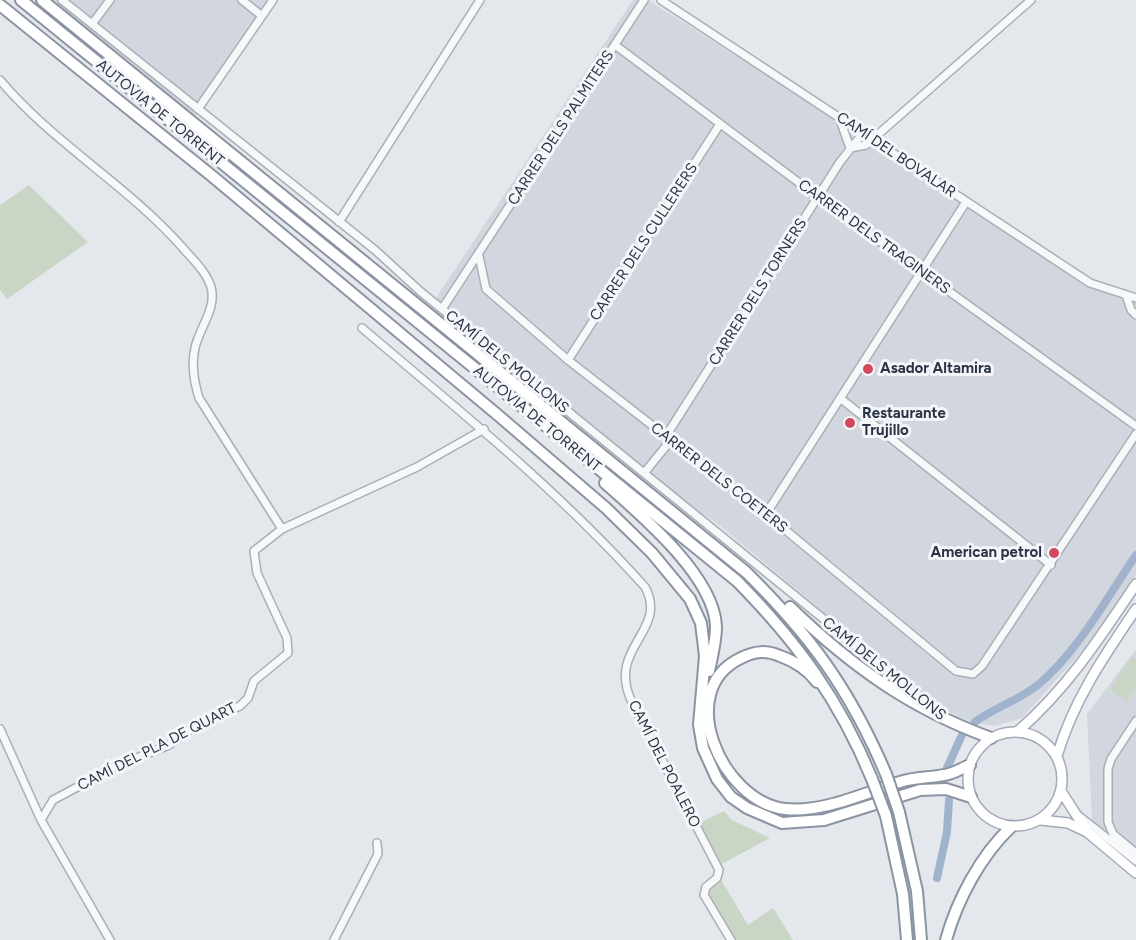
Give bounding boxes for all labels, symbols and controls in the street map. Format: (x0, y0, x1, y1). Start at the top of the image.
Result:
street label: CARRER DELS PALMITERS (504, 47, 618, 209)
street label: AUTOVIA DE TORRENT (93, 56, 227, 170)
street label: CAMÍ DEL BOVALAR (833, 108, 959, 202)
street label: CARRER DELS CULLERERS (586, 160, 702, 324)
street label: CARRER DELS TRAGINERS (795, 176, 953, 298)
street label: CARRER DELS TORNERS (705, 215, 811, 369)
street label: CAMÍ DELS MOLLONS (442, 307, 572, 417)
place label: Asador Altamira (880, 360, 992, 378)
street label: AUTOVIA DE TORRENT (470, 362, 604, 476)
marker: Asador Altamira (861, 362, 875, 376)
place label: Restaurante Trujillo (862, 405, 946, 440)
marker: Restaurante Trujillo (843, 416, 857, 430)
street label: CARRER DELS COETERS (647, 419, 791, 537)
place label: American petrol (931, 544, 1042, 562)
marker: American petrol (1047, 546, 1061, 560)
street label: CAMÍ DELS MOLLONS (819, 614, 949, 724)
street label: CAMÍ DEL POALERO (624, 697, 704, 831)
street label: CAMÍ DEL PLA DE QUART (75, 699, 239, 795)

